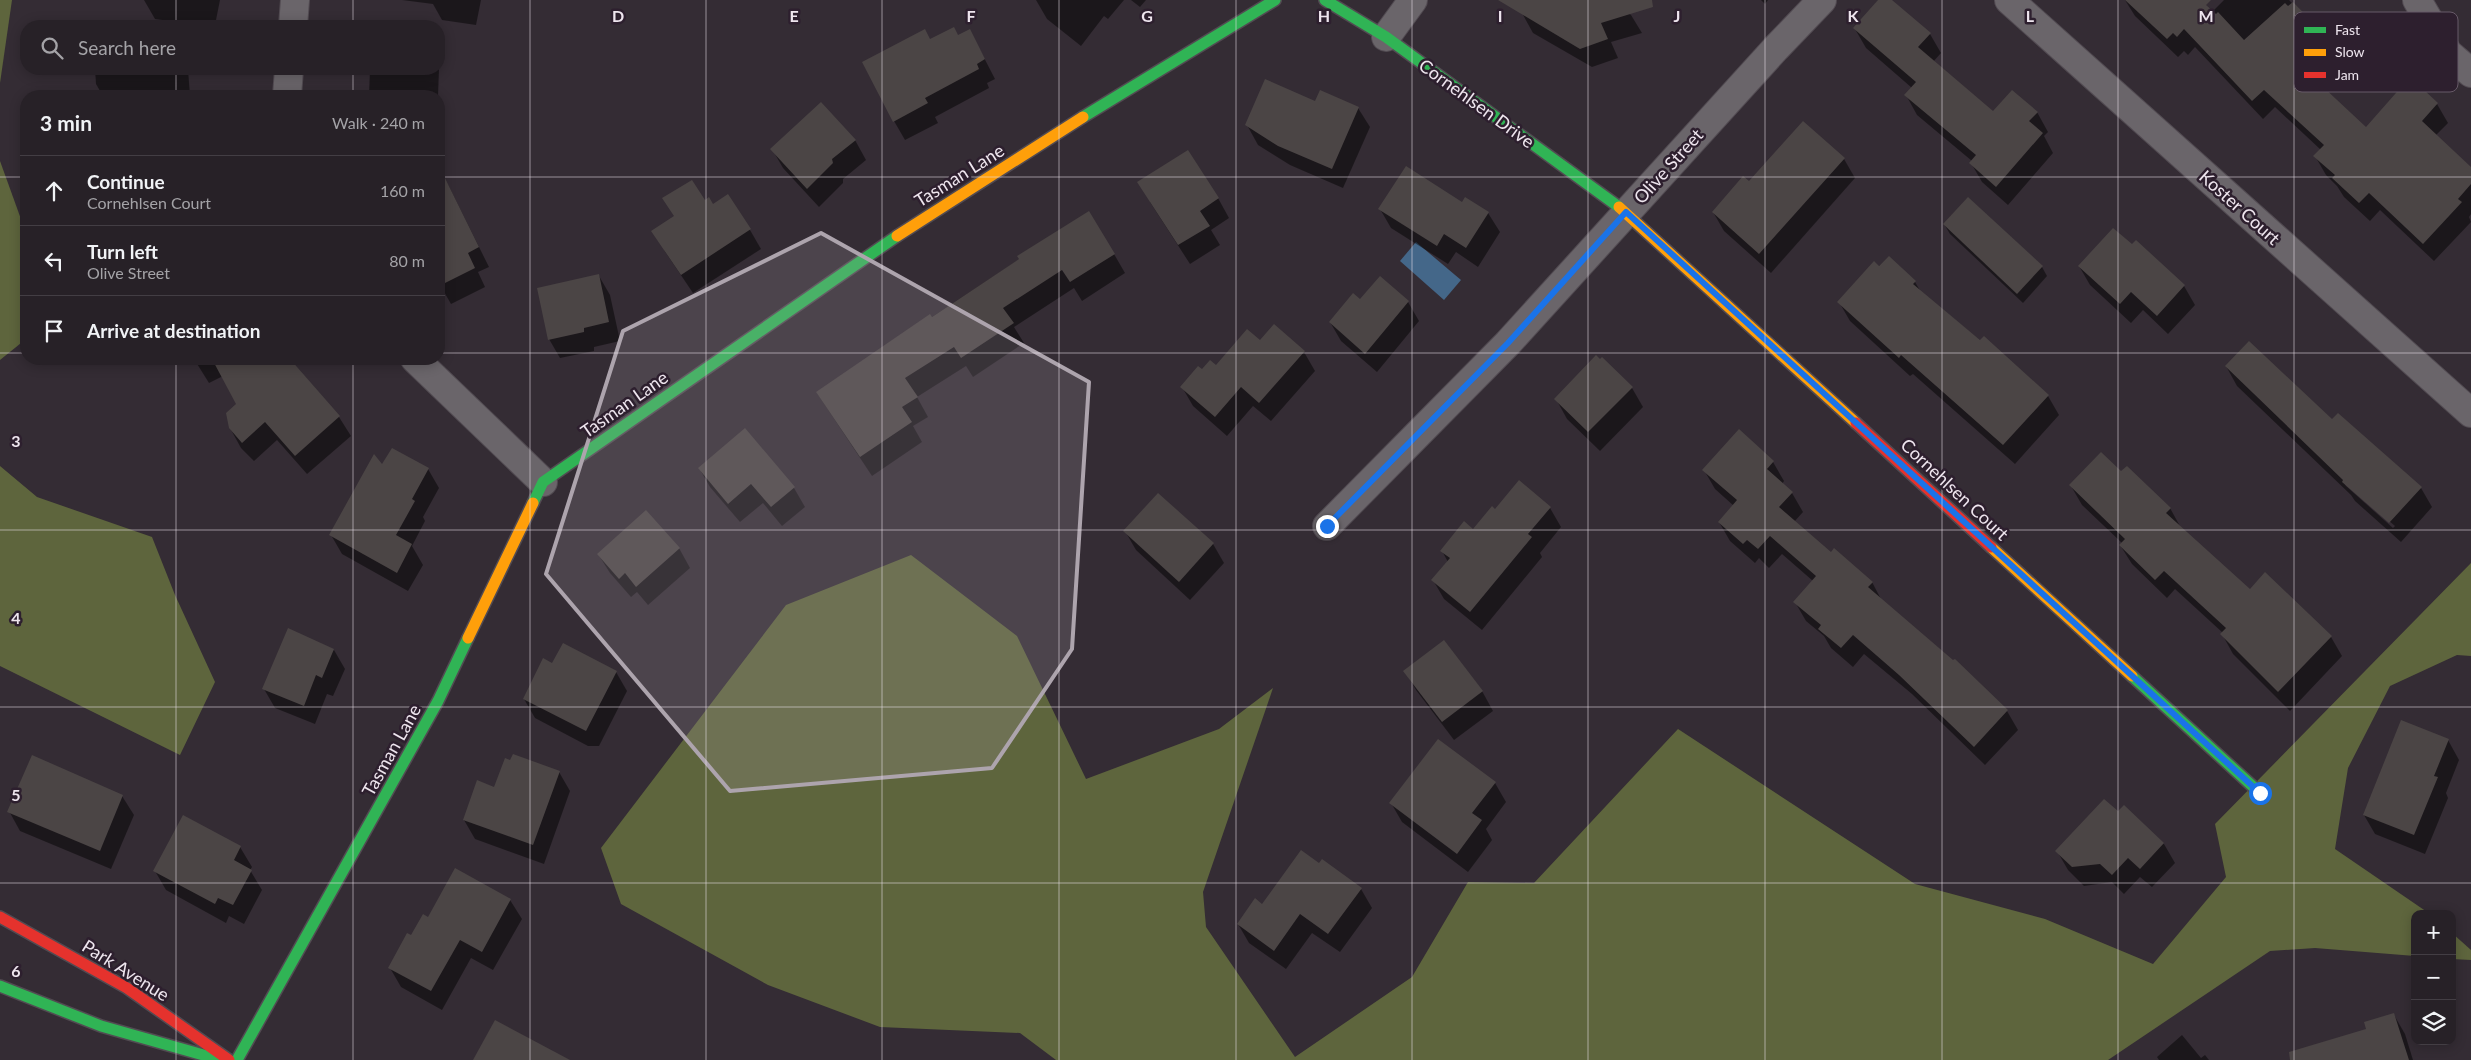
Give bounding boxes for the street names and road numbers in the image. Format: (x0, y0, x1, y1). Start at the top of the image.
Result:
street label: Cornehlsen Drive (1415, 54, 1539, 152)
street label: Olive Street (1629, 124, 1708, 208)
street label: Tasman Lane (910, 139, 1008, 211)
street label: Koster Court (2195, 165, 2285, 249)
street label: Tasman Lane (576, 366, 672, 442)
street label: Cornehlsen Court (1896, 433, 2014, 545)
street label: Tasman Lane (357, 700, 425, 800)
street label: Park Avenue (78, 935, 174, 1005)

